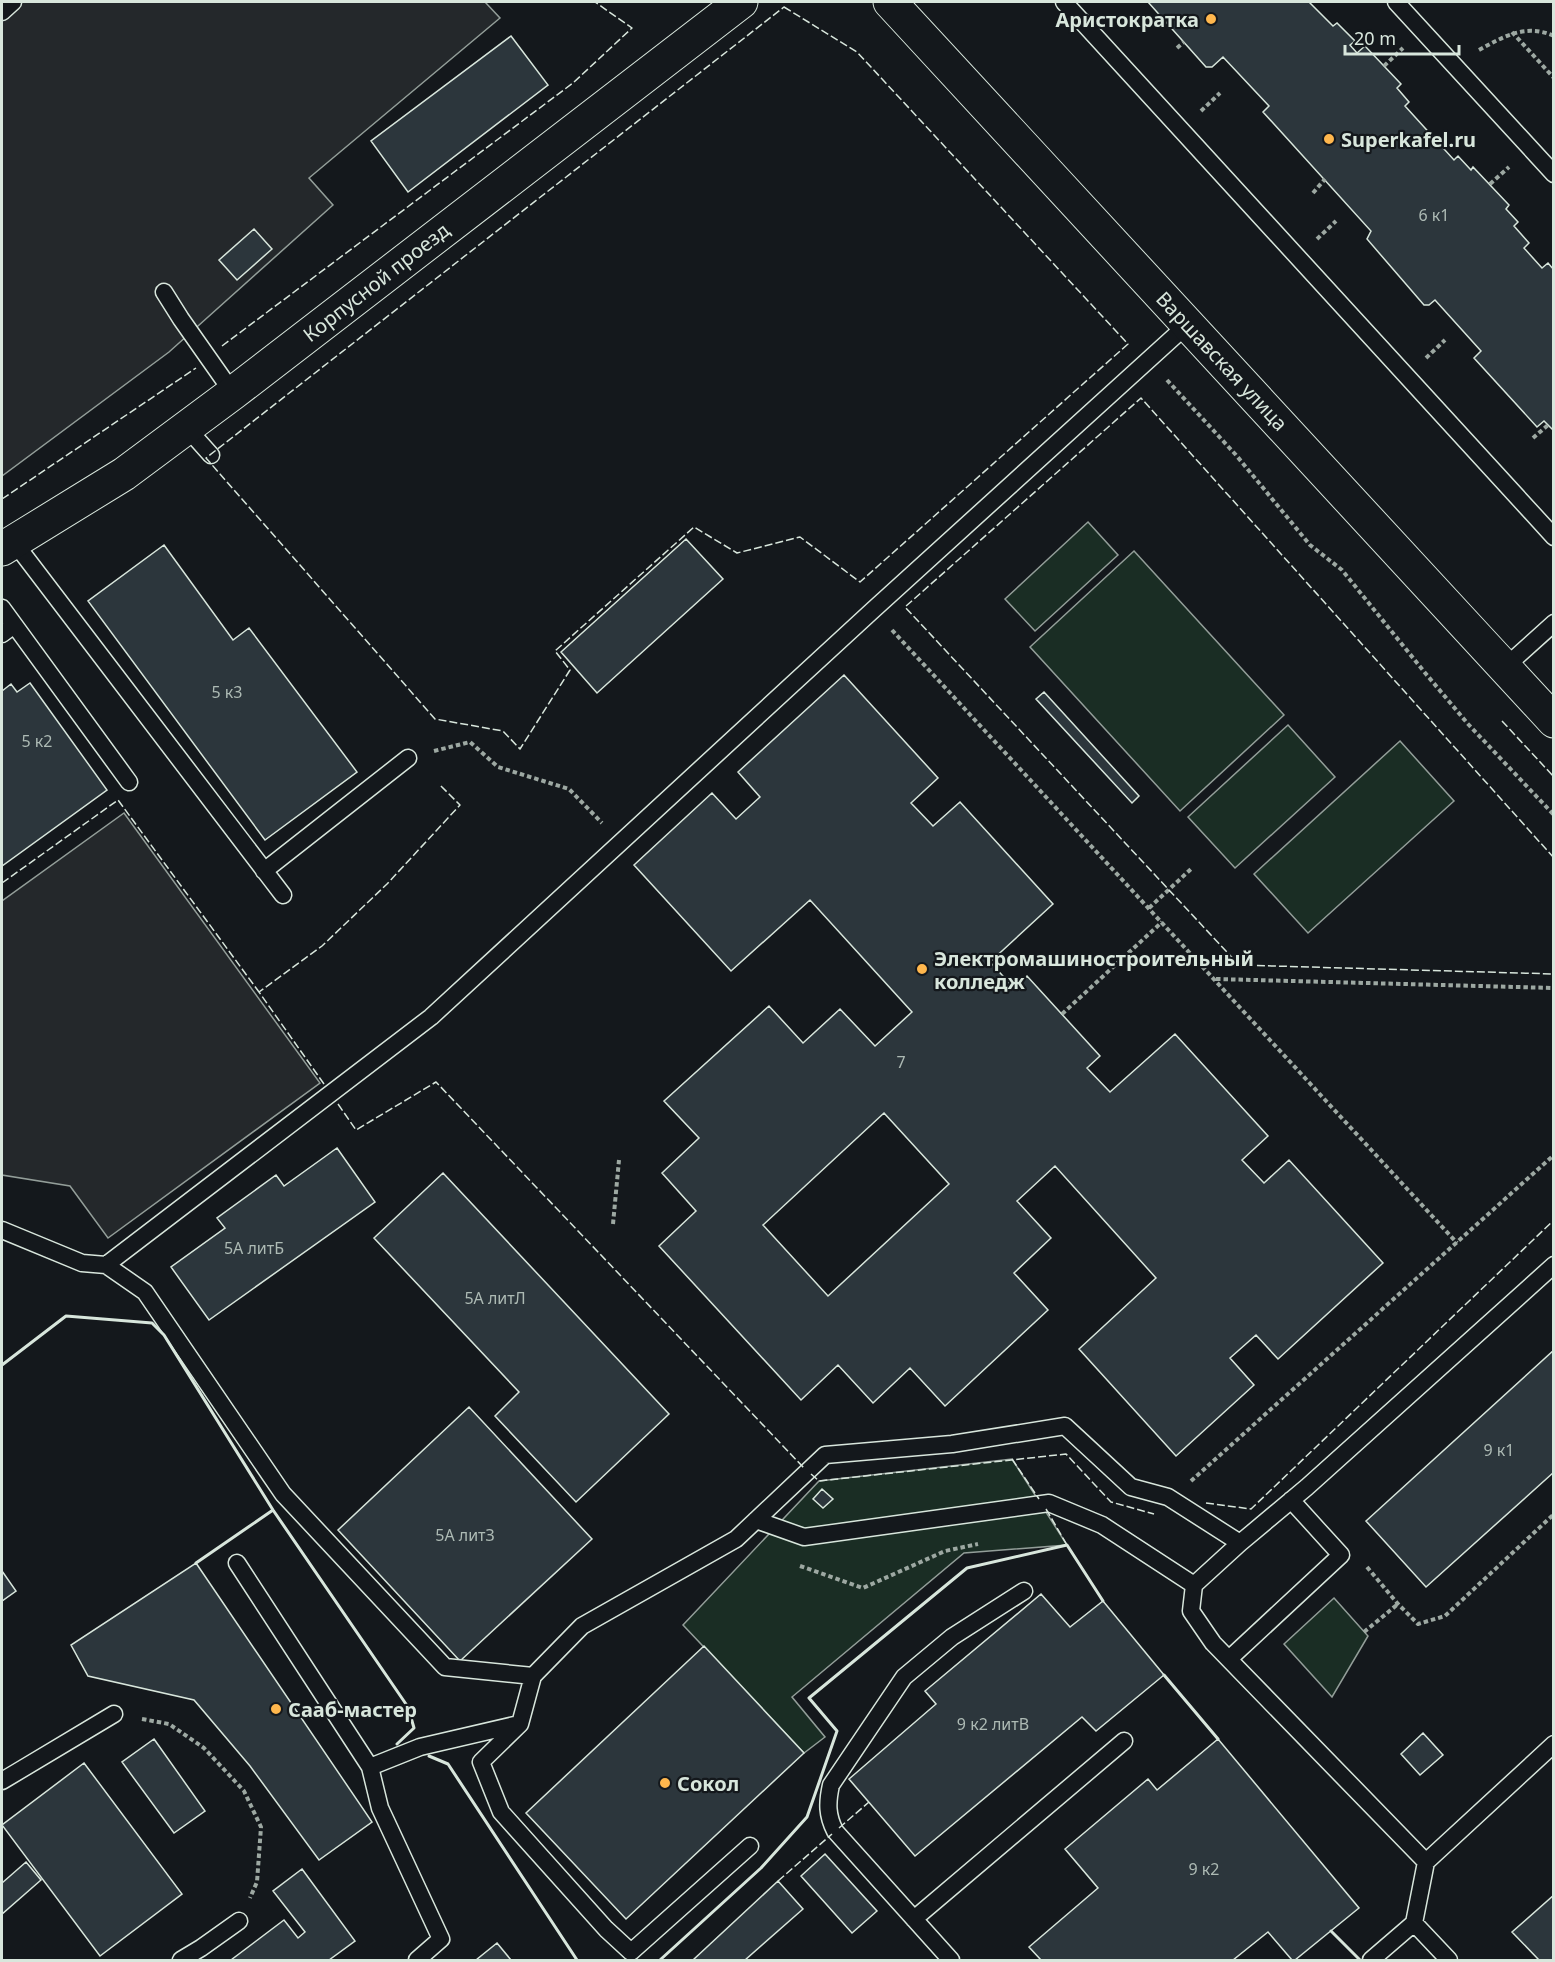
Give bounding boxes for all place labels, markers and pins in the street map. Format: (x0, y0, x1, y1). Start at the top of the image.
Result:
place label: Аристократка (1056, 6, 1199, 33)
marker: Аристократка (1204, 12, 1218, 26)
place label: Superkafel.ru (1341, 126, 1476, 153)
marker: Superkafel.ru (1322, 132, 1336, 146)
place label: Электромашиностроительный колледж (934, 945, 1254, 995)
marker: Электромашиностроительный колледж (915, 962, 929, 976)
place label: Сааб-мастер (288, 1696, 417, 1723)
marker: Сааб-мастер (269, 1702, 283, 1716)
place label: Сокол (677, 1770, 739, 1797)
marker: Сокол (658, 1776, 672, 1790)

